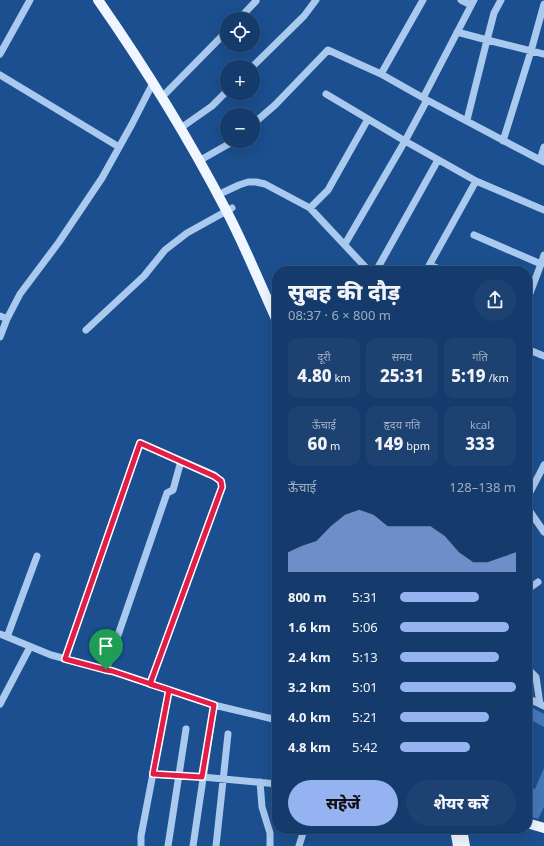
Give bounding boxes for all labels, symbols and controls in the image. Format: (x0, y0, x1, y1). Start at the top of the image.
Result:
map controls (220, 12, 260, 148)
button: locate (220, 12, 260, 52)
button: + (220, 60, 260, 100)
button: − (220, 108, 260, 148)
text: सुबह की दौड़ (288, 276, 400, 306)
button: share (474, 279, 516, 321)
text: 08:37 · 6 × 800 m (288, 306, 391, 324)
text: दूरी (317, 349, 331, 364)
text: समय (392, 349, 412, 364)
text: गति (472, 349, 488, 364)
text: 4.80 (297, 364, 332, 387)
text: 25:31 (380, 364, 424, 387)
text: 5:19 (451, 364, 486, 387)
text: km (332, 370, 351, 385)
text: /km (486, 370, 509, 385)
text: ऊँचाई (312, 417, 336, 432)
text: हृदय गति (384, 417, 420, 432)
text: kcal (470, 417, 490, 432)
text: 60 (308, 432, 327, 455)
text: 149 (374, 432, 403, 455)
text: 333 (465, 432, 495, 455)
text: m (327, 438, 340, 453)
text: bpm (403, 438, 430, 453)
text: ऊँचाई (288, 478, 316, 496)
text: 128–138 m (449, 478, 516, 496)
text: 800 m (288, 588, 326, 606)
text: 5:31 (352, 588, 378, 606)
text: 1.6 km (288, 618, 331, 636)
text: 5:06 (352, 618, 378, 636)
pin (89, 629, 123, 670)
icon: arrive (95, 635, 117, 657)
text: 2.4 km (288, 648, 331, 666)
text: 5:13 (352, 648, 378, 666)
text: 3.2 km (288, 678, 331, 696)
text: 5:01 (352, 678, 378, 696)
text: 4.0 km (288, 708, 331, 726)
text: 5:21 (352, 708, 378, 726)
text: 4.8 km (288, 738, 331, 756)
text: 5:42 (352, 738, 378, 756)
button: सहेजें (288, 780, 398, 826)
button: शेयर करें (406, 780, 516, 826)

